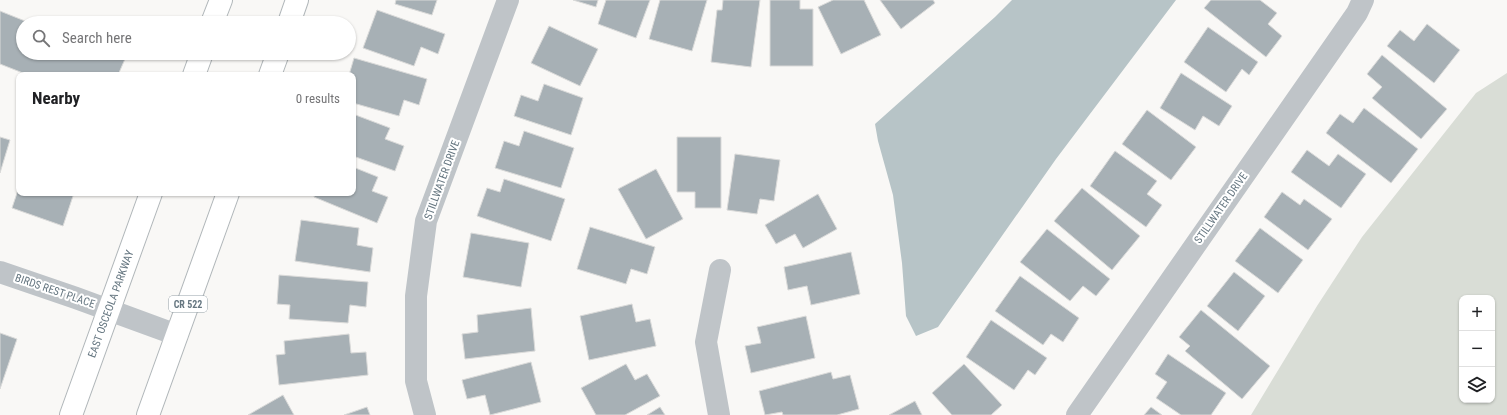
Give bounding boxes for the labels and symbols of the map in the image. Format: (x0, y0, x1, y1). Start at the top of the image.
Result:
street label: STILLWATER DRIVE (422, 138, 463, 222)
street label: STILLWATER DRIVE (1192, 170, 1251, 246)
street label: EAST OSCEOLA PARKWAY (85, 248, 137, 360)
street label: BIRDS REST PLACE (13, 271, 97, 311)
road number: CR 522 (169, 296, 207, 312)

